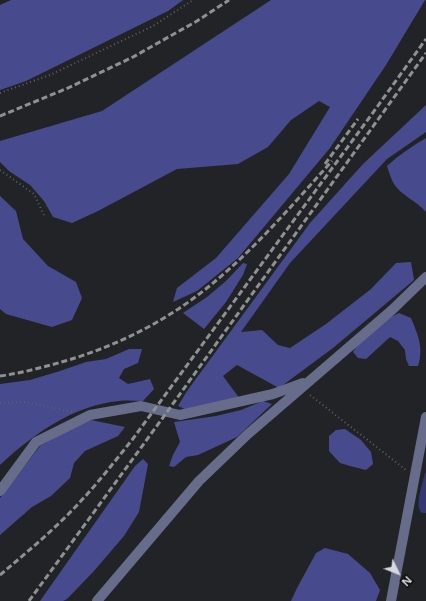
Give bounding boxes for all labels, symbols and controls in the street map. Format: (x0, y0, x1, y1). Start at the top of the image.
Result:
north arrow (378, 553, 418, 593)
text: N (399, 573, 416, 590)

